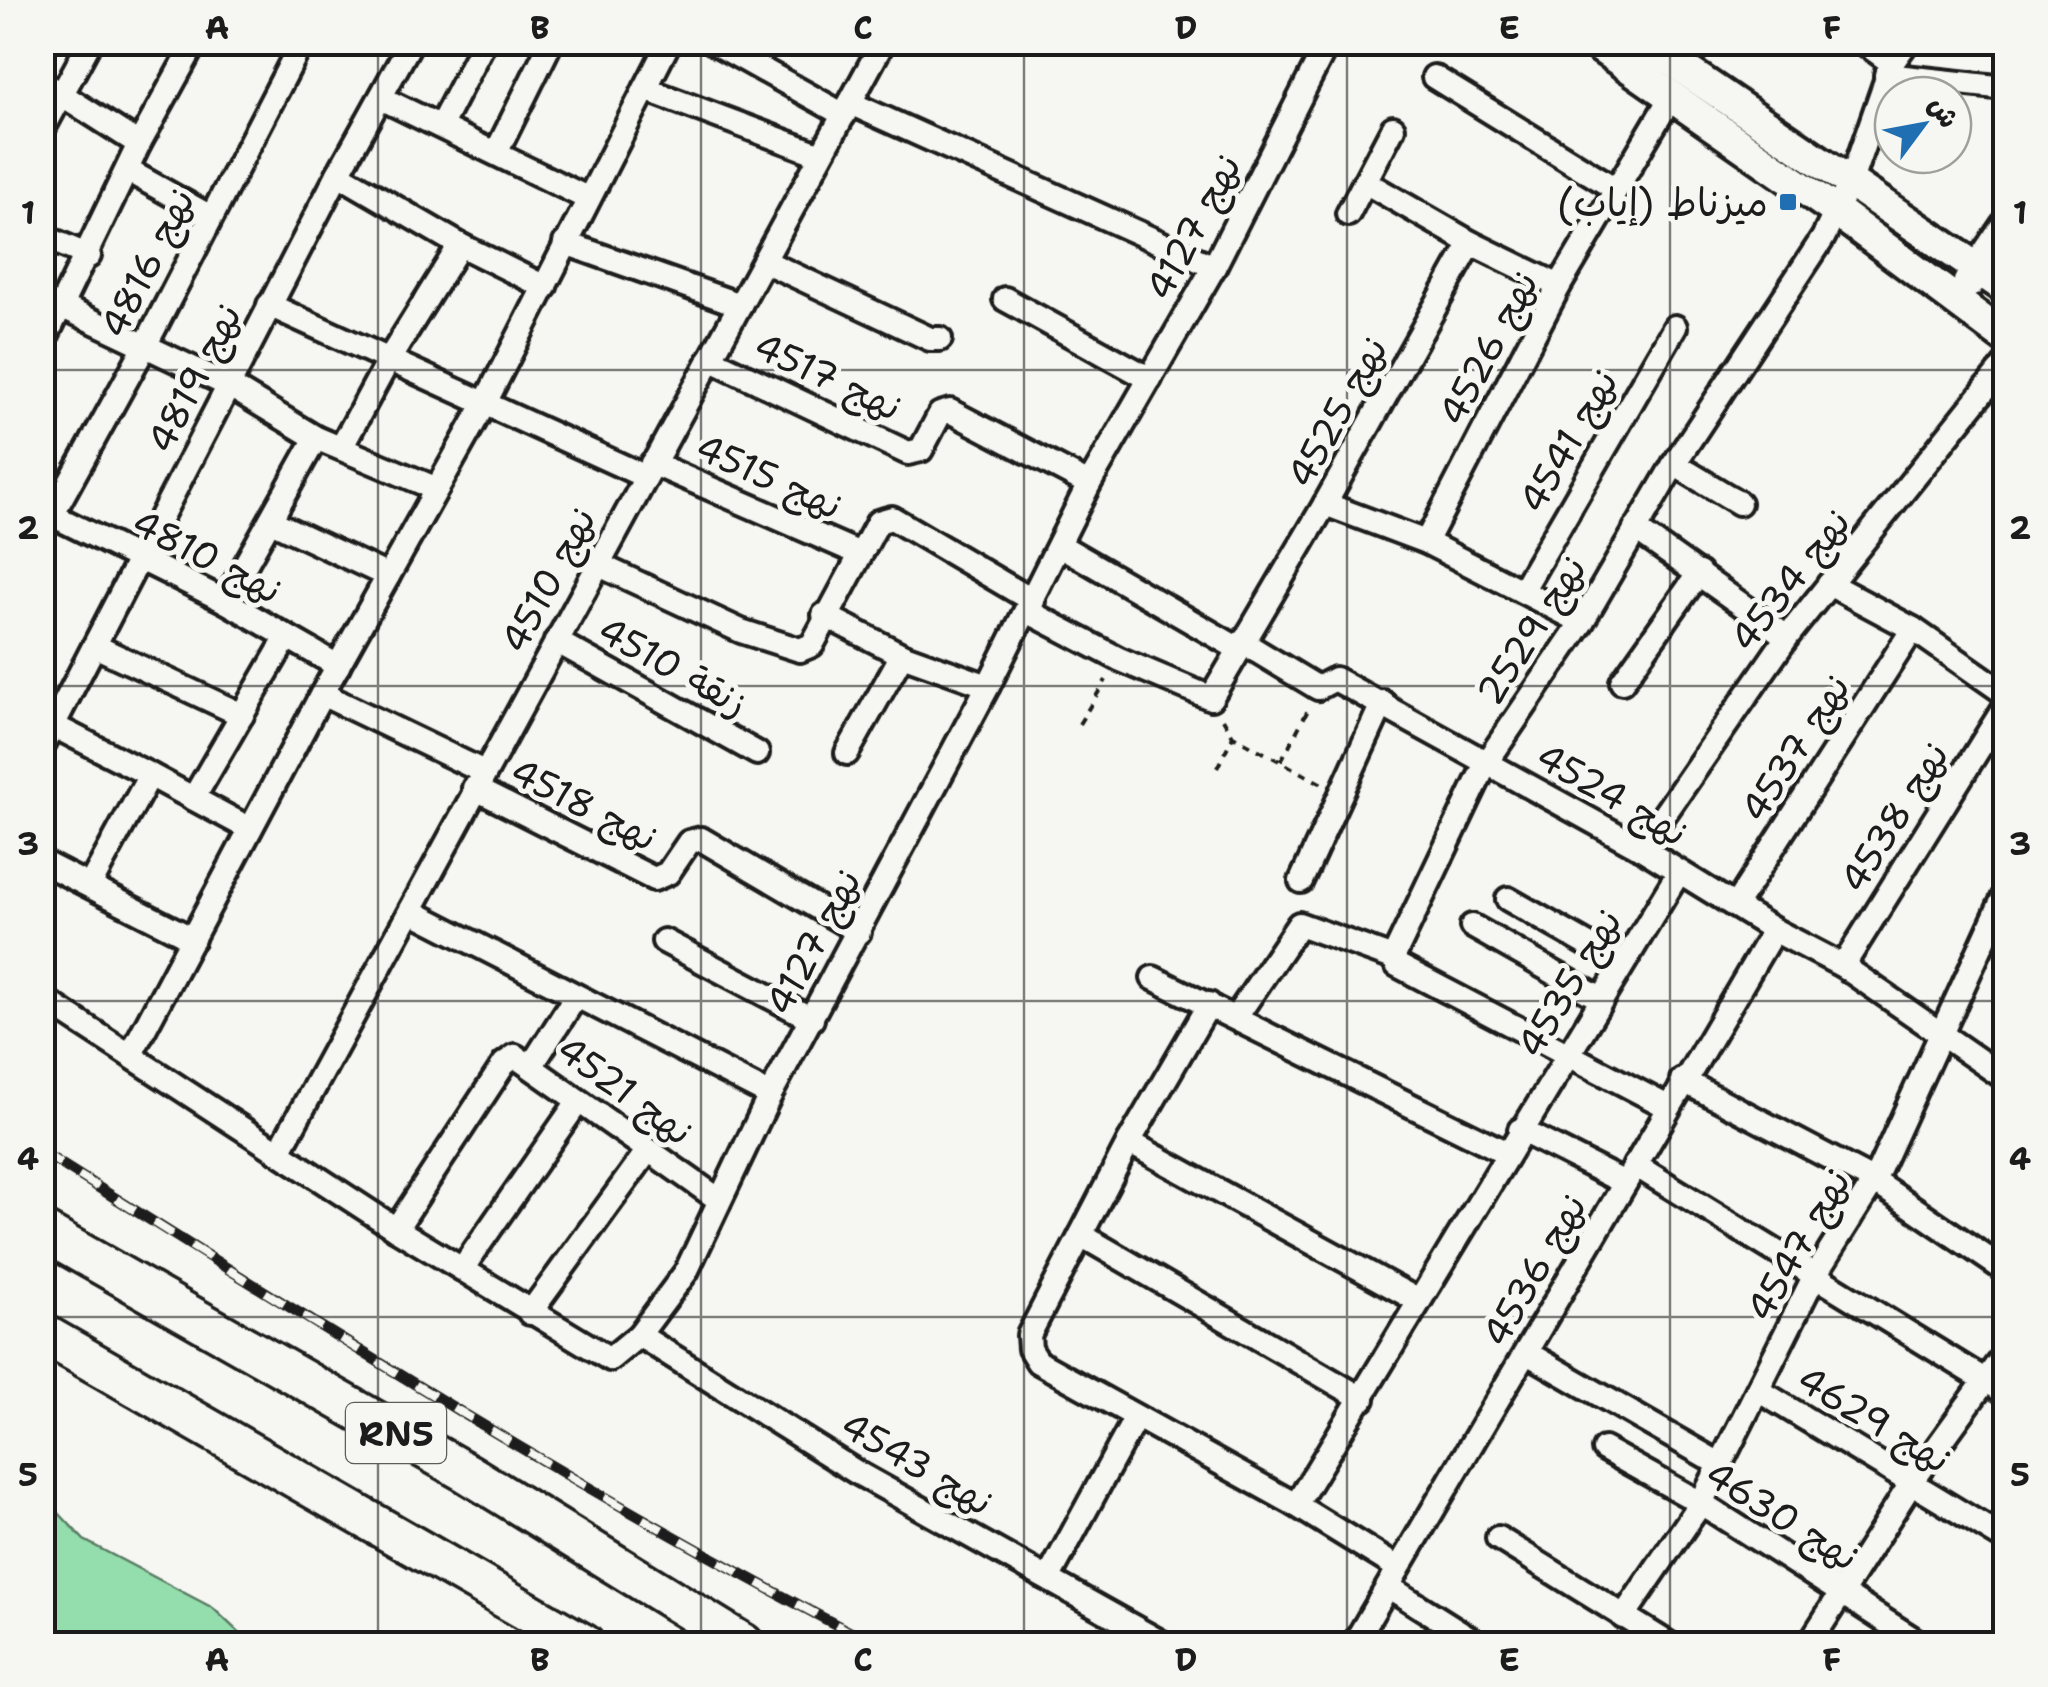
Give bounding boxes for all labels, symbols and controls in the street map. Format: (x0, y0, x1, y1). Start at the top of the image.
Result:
text: A (205, 6, 229, 49)
text: B (530, 6, 550, 49)
text: C (853, 6, 873, 49)
text: D (1175, 6, 1197, 49)
text: E (1498, 6, 1520, 49)
text: F (1823, 6, 1841, 49)
north arrow (1873, 75, 1973, 175)
text: ش (1920, 89, 1968, 135)
street label: نهج 4127 (1133, 145, 1254, 309)
place label: ميزناط (إياب) (1557, 177, 1768, 228)
street label: نهج 4816 (88, 180, 207, 347)
text: 1 (21, 191, 35, 234)
marker: ميزناط (إياب) (1777, 191, 1799, 213)
text: 1 (2013, 191, 2027, 234)
street label: نهج 4526 (1426, 262, 1551, 435)
street label: نهج 4819 (135, 295, 254, 462)
street label: نهج 4517 (746, 320, 910, 433)
street label: نهج 4525 (1275, 327, 1400, 497)
street label: نهج 4541 (1506, 360, 1630, 523)
street label: نهج 4515 (687, 421, 850, 532)
street label: نهج 4810 (123, 497, 291, 616)
street label: نهج 4510 (488, 498, 609, 662)
street label: نهج 4534 (1718, 498, 1863, 663)
text: 2 (17, 506, 39, 549)
text: 2 (2009, 506, 2031, 549)
street label: نهج 2529 (1464, 546, 1599, 715)
street label: زنقة 4510 (589, 604, 757, 728)
street label: نهج 4537 (1728, 664, 1863, 832)
street label: نهج 4524 (1526, 730, 1697, 859)
street label: نهج 4538 (1828, 732, 1961, 903)
street label: نهج 4518 (501, 745, 666, 864)
text: 3 (17, 822, 39, 865)
text: 3 (2009, 822, 2031, 865)
street label: نهج 4127 (753, 860, 874, 1024)
street label: نهج 4535 (1505, 899, 1634, 1067)
street label: نهج 4521 (546, 1023, 703, 1158)
text: 4 (17, 1137, 39, 1180)
text: 4 (2009, 1137, 2031, 1180)
street label: نهج 4547 (1734, 1160, 1863, 1331)
street label: نهج 4536 (1470, 1184, 1599, 1356)
street label: نهج 4629 (1787, 1353, 1960, 1486)
street label: نهج 4543 (831, 1399, 1002, 1528)
road number: RN5 (346, 1403, 446, 1463)
street label: نهج 4630 (1695, 1448, 1868, 1583)
text: 5 (18, 1453, 38, 1496)
text: 5 (2010, 1453, 2030, 1496)
text: A (205, 1638, 229, 1681)
text: B (530, 1638, 550, 1681)
text: C (853, 1638, 873, 1681)
text: D (1175, 1638, 1197, 1681)
text: E (1498, 1638, 1520, 1681)
text: F (1823, 1638, 1841, 1681)

